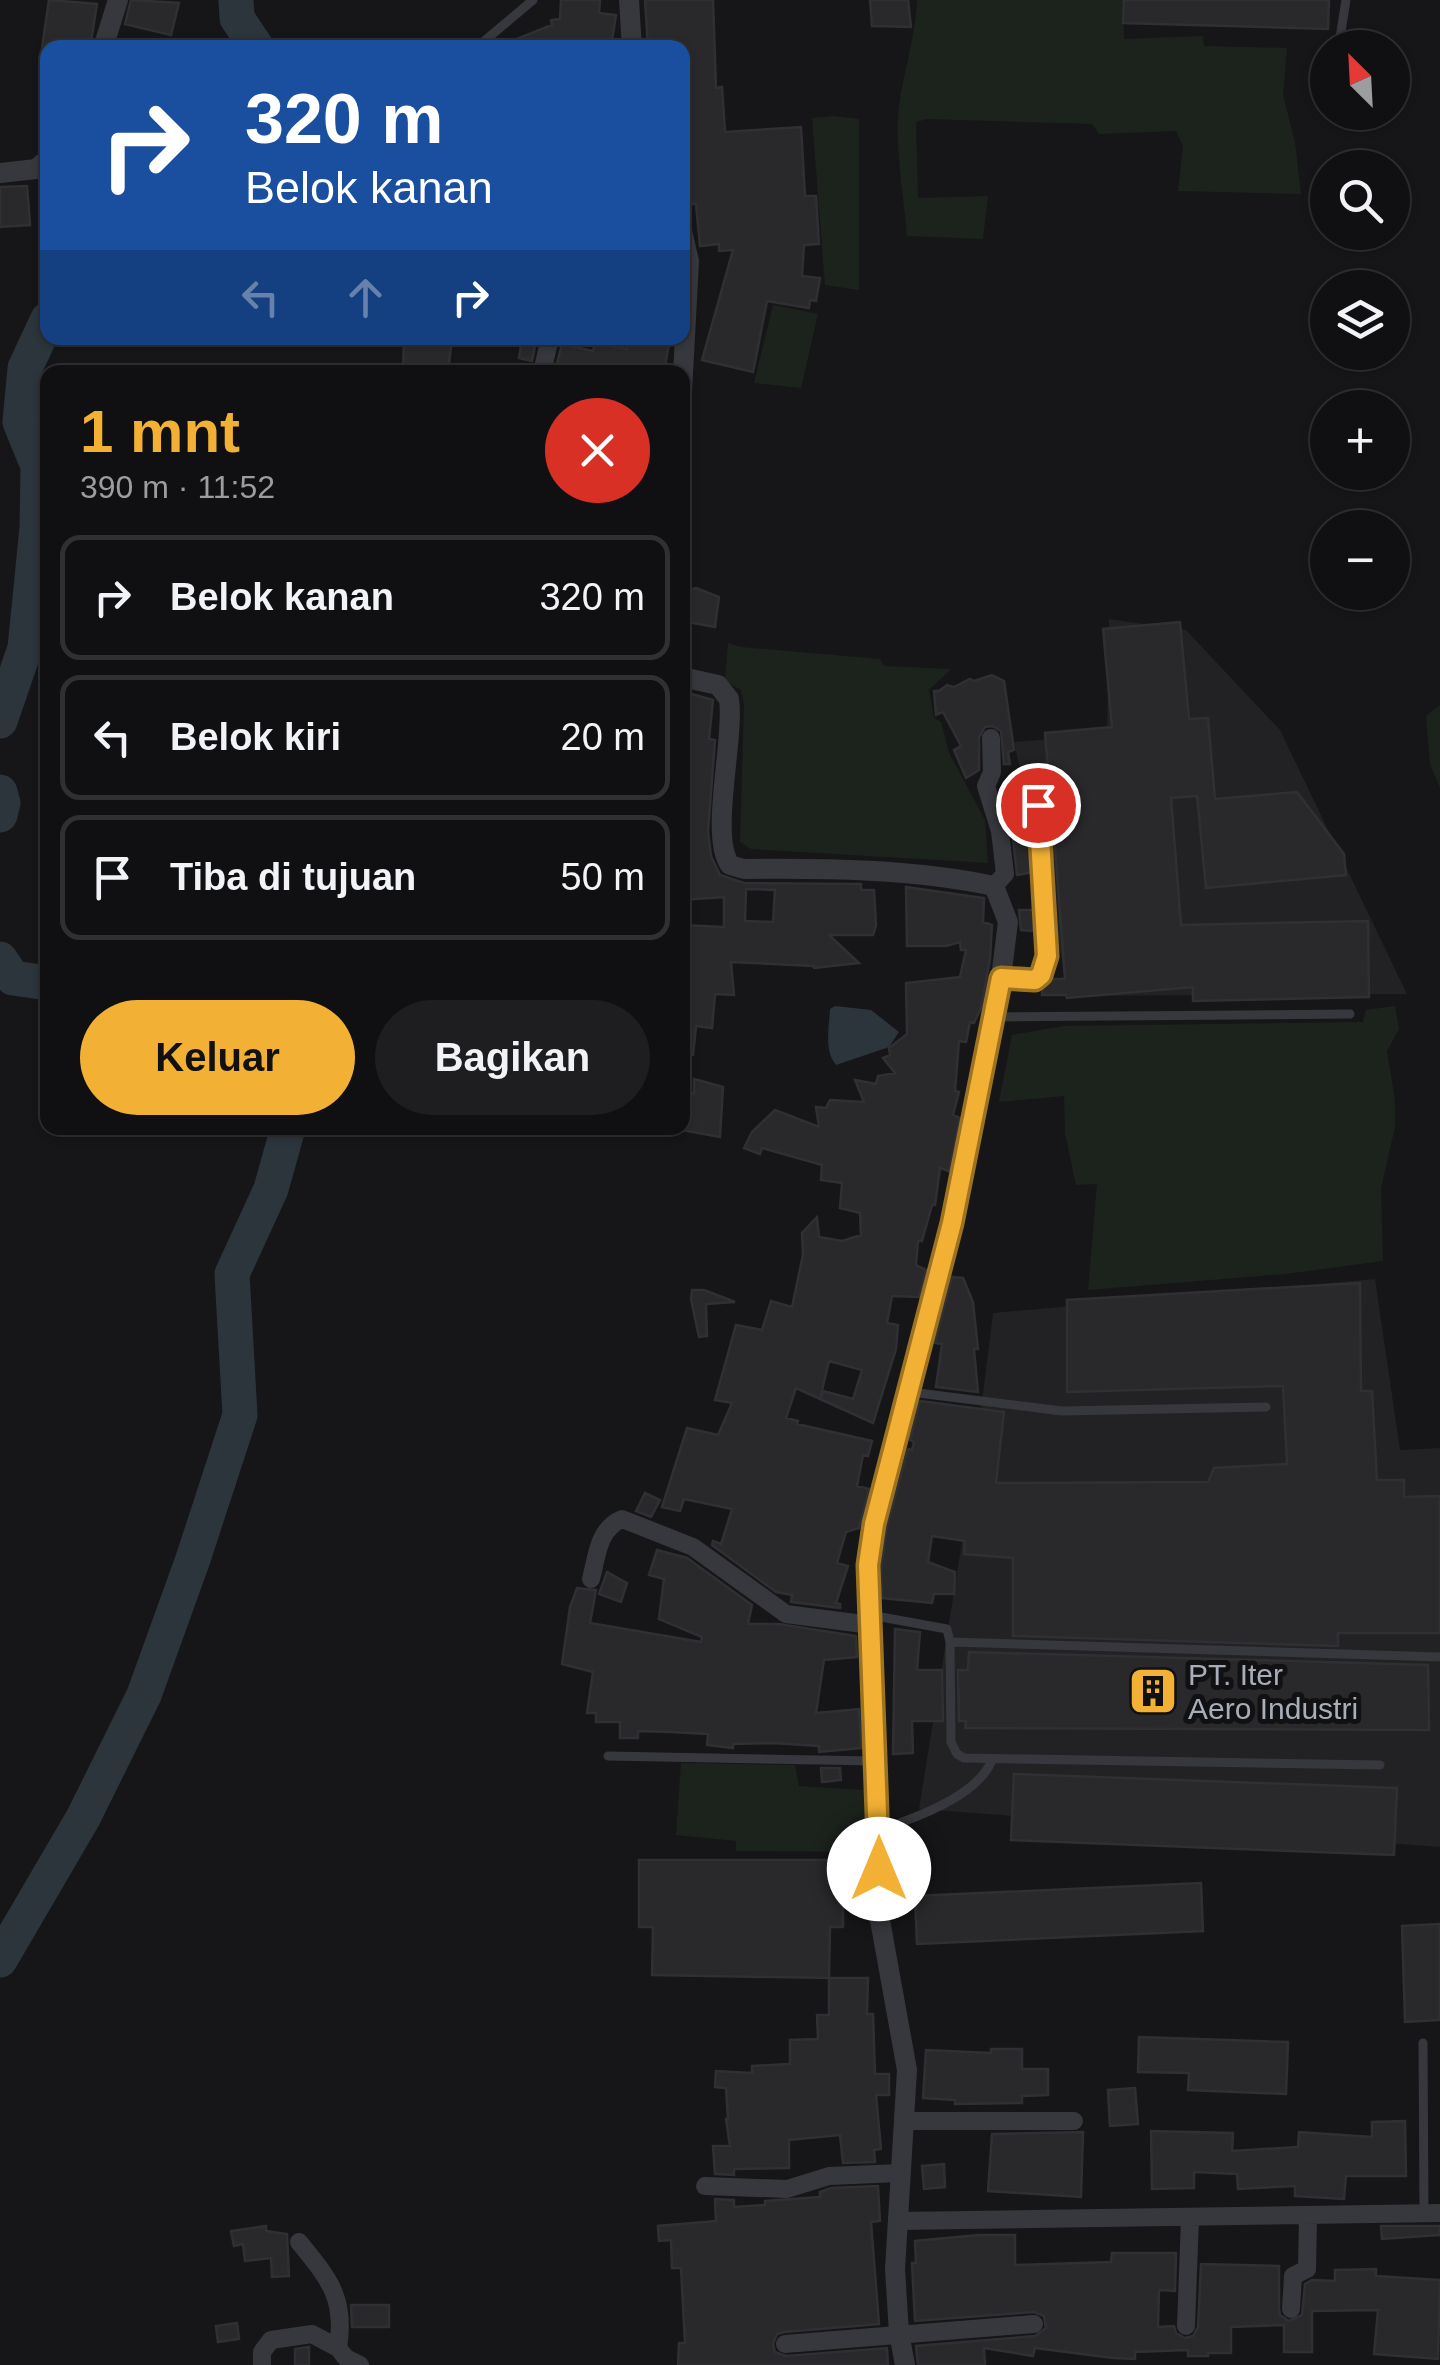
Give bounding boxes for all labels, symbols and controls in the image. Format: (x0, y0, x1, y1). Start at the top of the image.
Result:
north arrow (1310, 30, 1410, 130)
map controls (1310, 30, 1410, 610)
icon: right (80, 80, 210, 210)
text: 320 m (245, 80, 443, 158)
button: search (1310, 150, 1410, 250)
text: Belok kanan (245, 162, 493, 213)
icon: left (233, 270, 288, 325)
icon: ahead (338, 270, 393, 325)
icon: right (443, 270, 498, 325)
button: layers (1310, 270, 1410, 370)
button: + (1310, 390, 1410, 490)
text: 1 mnt (80, 398, 240, 465)
button: close (545, 398, 650, 503)
text: 390 m · 11:52 (80, 469, 275, 505)
button: − (1310, 510, 1410, 610)
icon: right (85, 570, 140, 625)
text: Belok kanan (170, 576, 394, 618)
text: 320 m (539, 576, 645, 618)
icon: left (85, 710, 140, 765)
text: Belok kiri (170, 716, 341, 758)
text: 20 m (561, 716, 645, 758)
pin (996, 763, 1081, 848)
icon: arrive (1011, 778, 1066, 833)
icon: arrive (85, 850, 140, 905)
text: Tiba di tujuan (170, 856, 416, 898)
text: 50 m (561, 856, 645, 898)
button: Keluar (80, 1000, 355, 1115)
button: Bagikan (375, 1000, 650, 1115)
place label: PT. Iter Aero Industri (1188, 1658, 1358, 1725)
building icon: PT. Iter Aero Industri (1127, 1665, 1179, 1717)
position arrow (827, 1817, 931, 1921)

